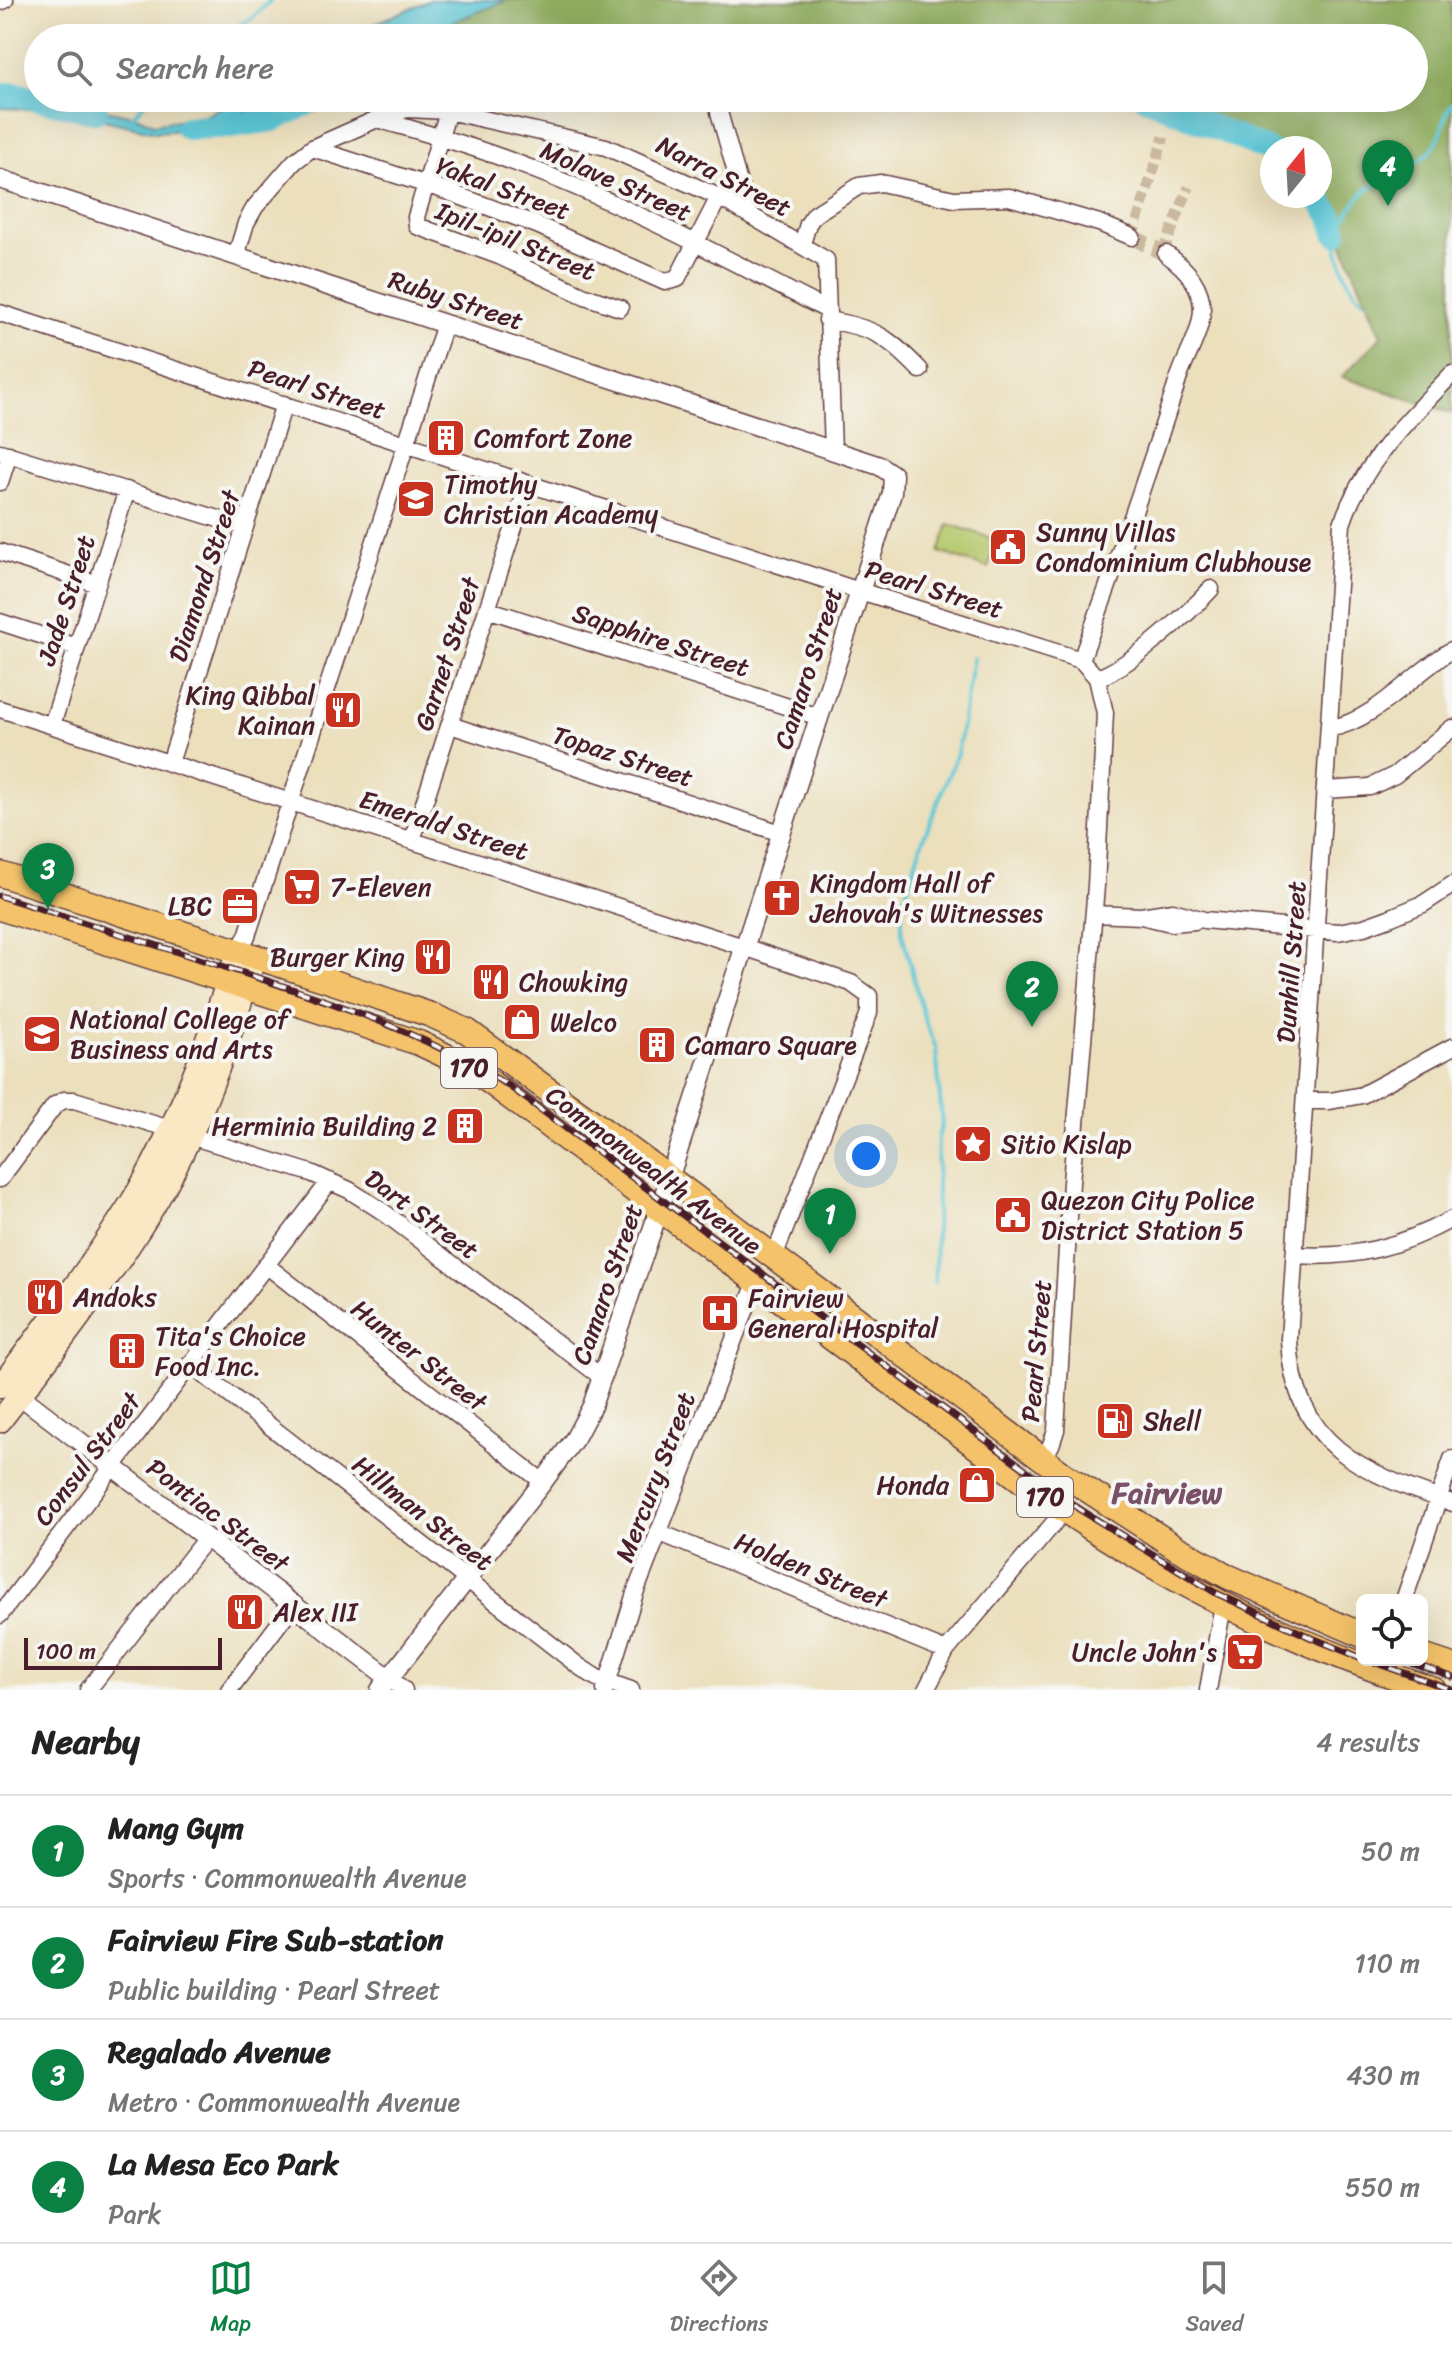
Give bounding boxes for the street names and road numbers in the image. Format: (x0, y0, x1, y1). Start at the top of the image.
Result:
street label: Narra Street (648, 122, 800, 230)
street label: Molave Street (533, 127, 699, 235)
street label: Yakal Street (429, 142, 577, 234)
street label: Ipil-ipil Street (428, 188, 603, 294)
street label: Ruby Street (382, 257, 530, 343)
street label: Pearl Street (242, 345, 392, 433)
street label: Diamond Street (155, 482, 254, 668)
street label: Jade Street (23, 529, 109, 672)
street label: Pearl Street (859, 546, 1009, 632)
street label: Garnet Street (401, 570, 494, 737)
street label: Camaro Street (760, 581, 856, 755)
street label: Sapphire Street (566, 590, 756, 690)
street label: Topaz Street (546, 712, 700, 800)
street label: Emerald Street (353, 776, 535, 874)
street label: Dunhill Street (1262, 879, 1320, 1045)
road number: 170 (441, 1048, 497, 1088)
street label: Commonwealth Avenue (536, 1073, 773, 1267)
street label: Dart Street (355, 1156, 489, 1272)
street label: Camaro Street (558, 1197, 656, 1371)
street label: Pearl Street (1007, 1278, 1065, 1424)
street label: Hunter Street (341, 1287, 499, 1424)
street label: Consul Street (21, 1381, 154, 1536)
street label: Mercury Street (601, 1385, 709, 1569)
street label: Hillman Street (342, 1443, 504, 1583)
street label: Pontiac Street (136, 1446, 301, 1585)
road number: 170 (1017, 1477, 1073, 1517)
street label: Holden Street (727, 1518, 896, 1622)

